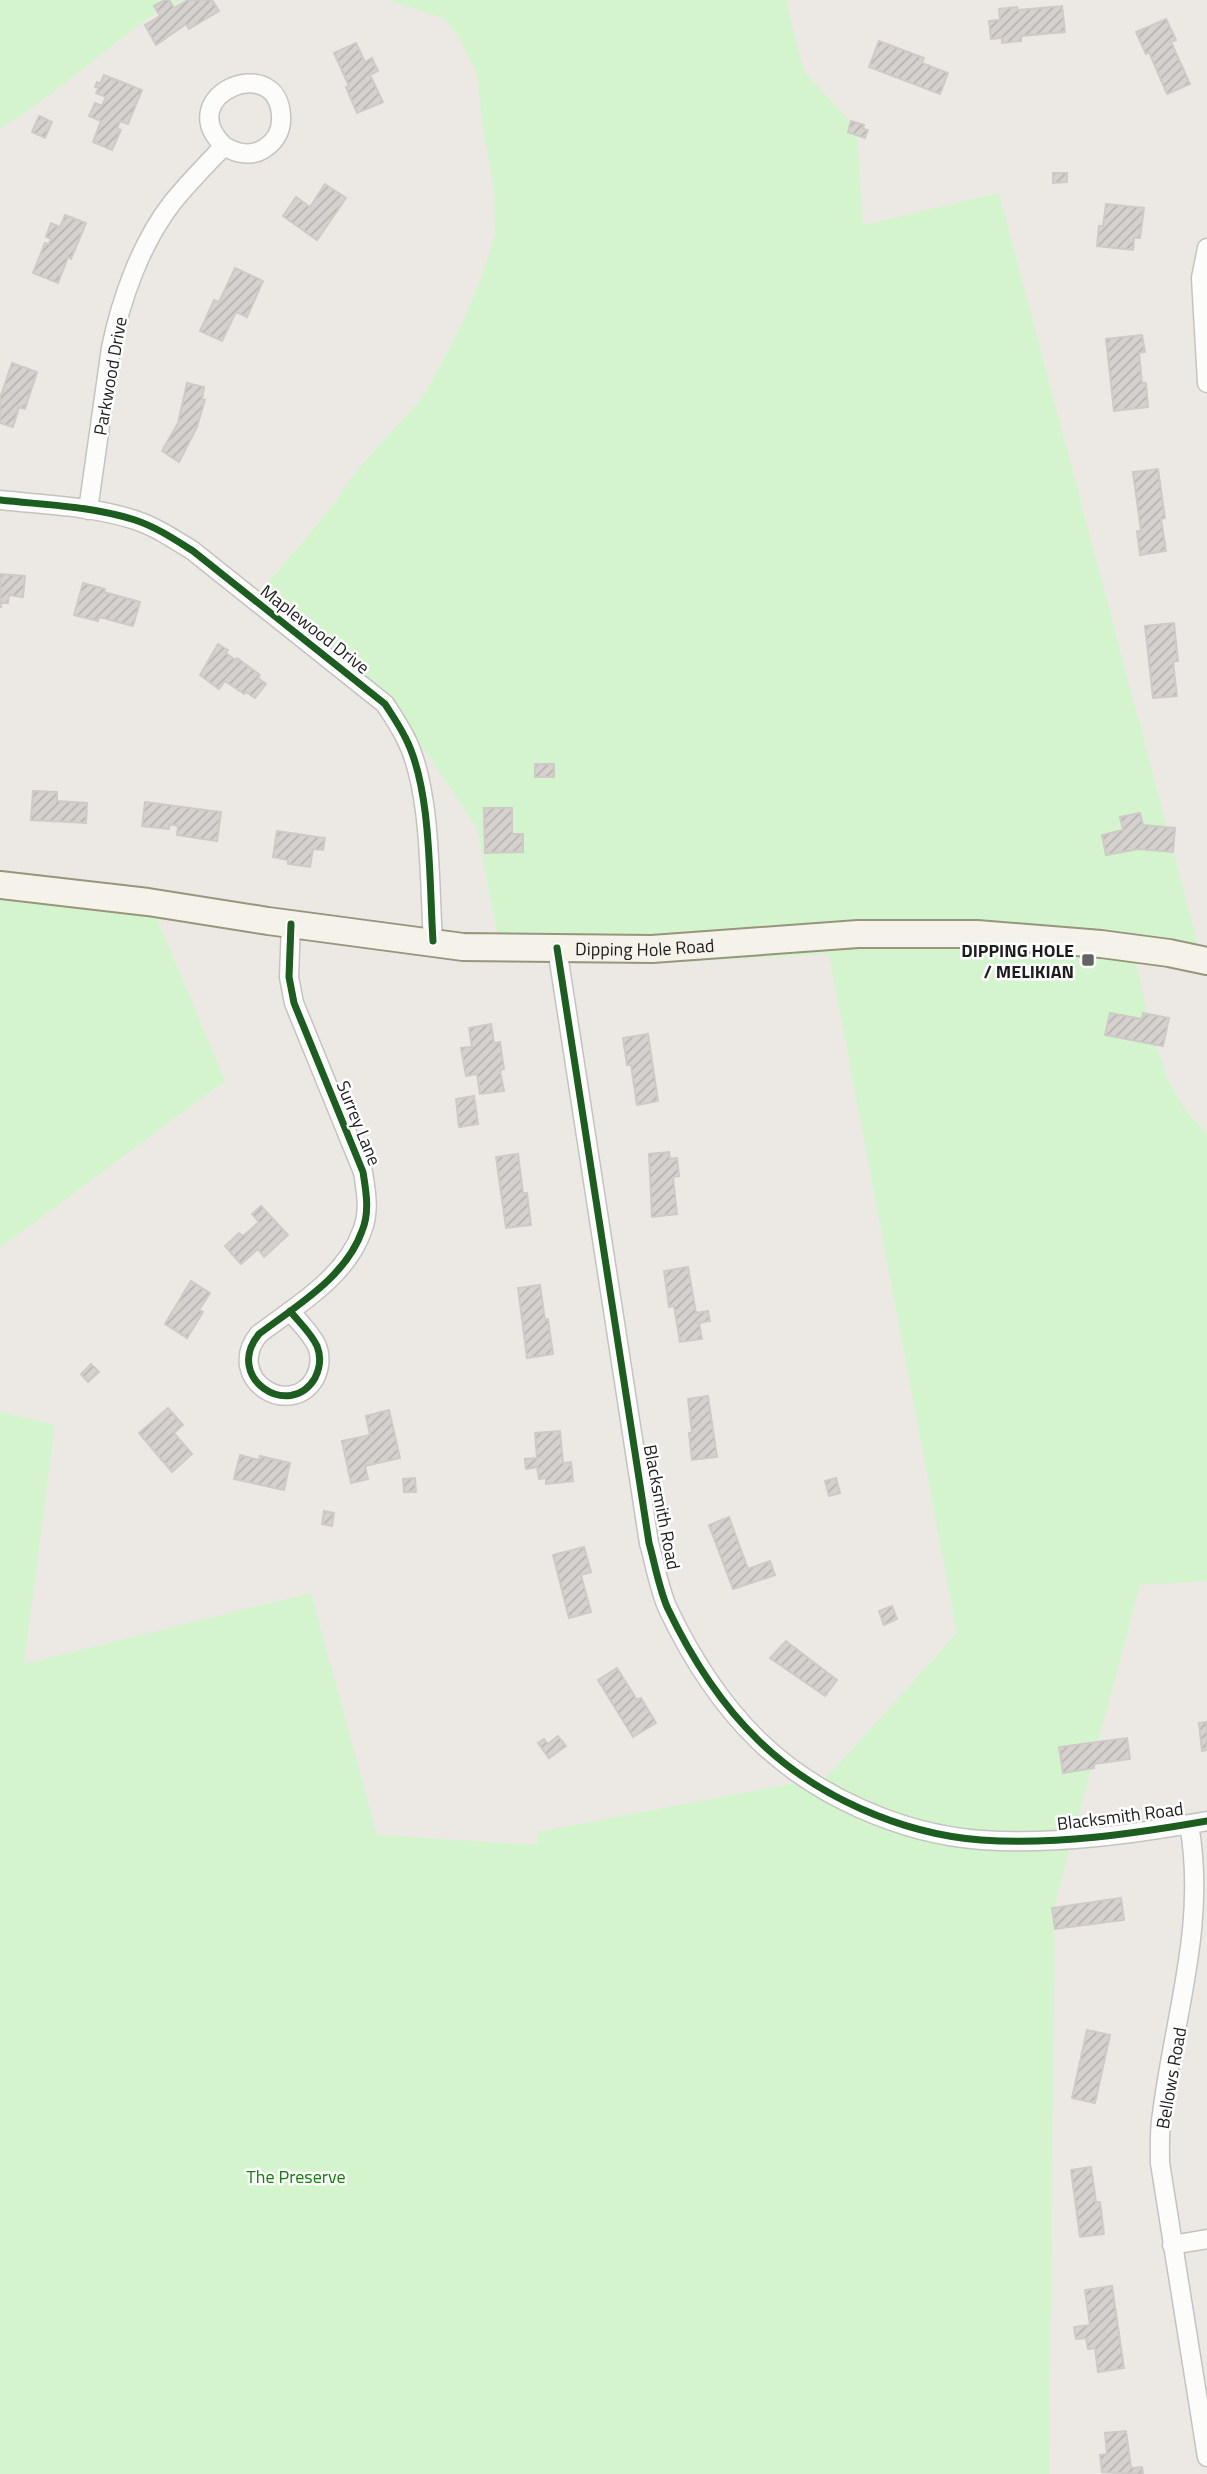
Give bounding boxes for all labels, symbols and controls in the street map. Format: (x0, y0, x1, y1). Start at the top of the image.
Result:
street label: Parkwood Drive (86, 315, 134, 437)
street label: Maplewood Drive (255, 578, 375, 680)
street label: Dipping Hole Road (575, 931, 715, 963)
place label: DIPPING HOLE / MELIKIAN (961, 937, 1074, 985)
marker: DIPPING HOLE / MELIKIAN (1080, 952, 1096, 968)
street label: Surrey Lane (330, 1076, 388, 1170)
street label: Blacksmith Road (637, 1442, 687, 1572)
street label: Blacksmith Road (1055, 1795, 1185, 1837)
street label: Bellows Road (1149, 2025, 1193, 2131)
park label: The Preserve (246, 2163, 346, 2190)

